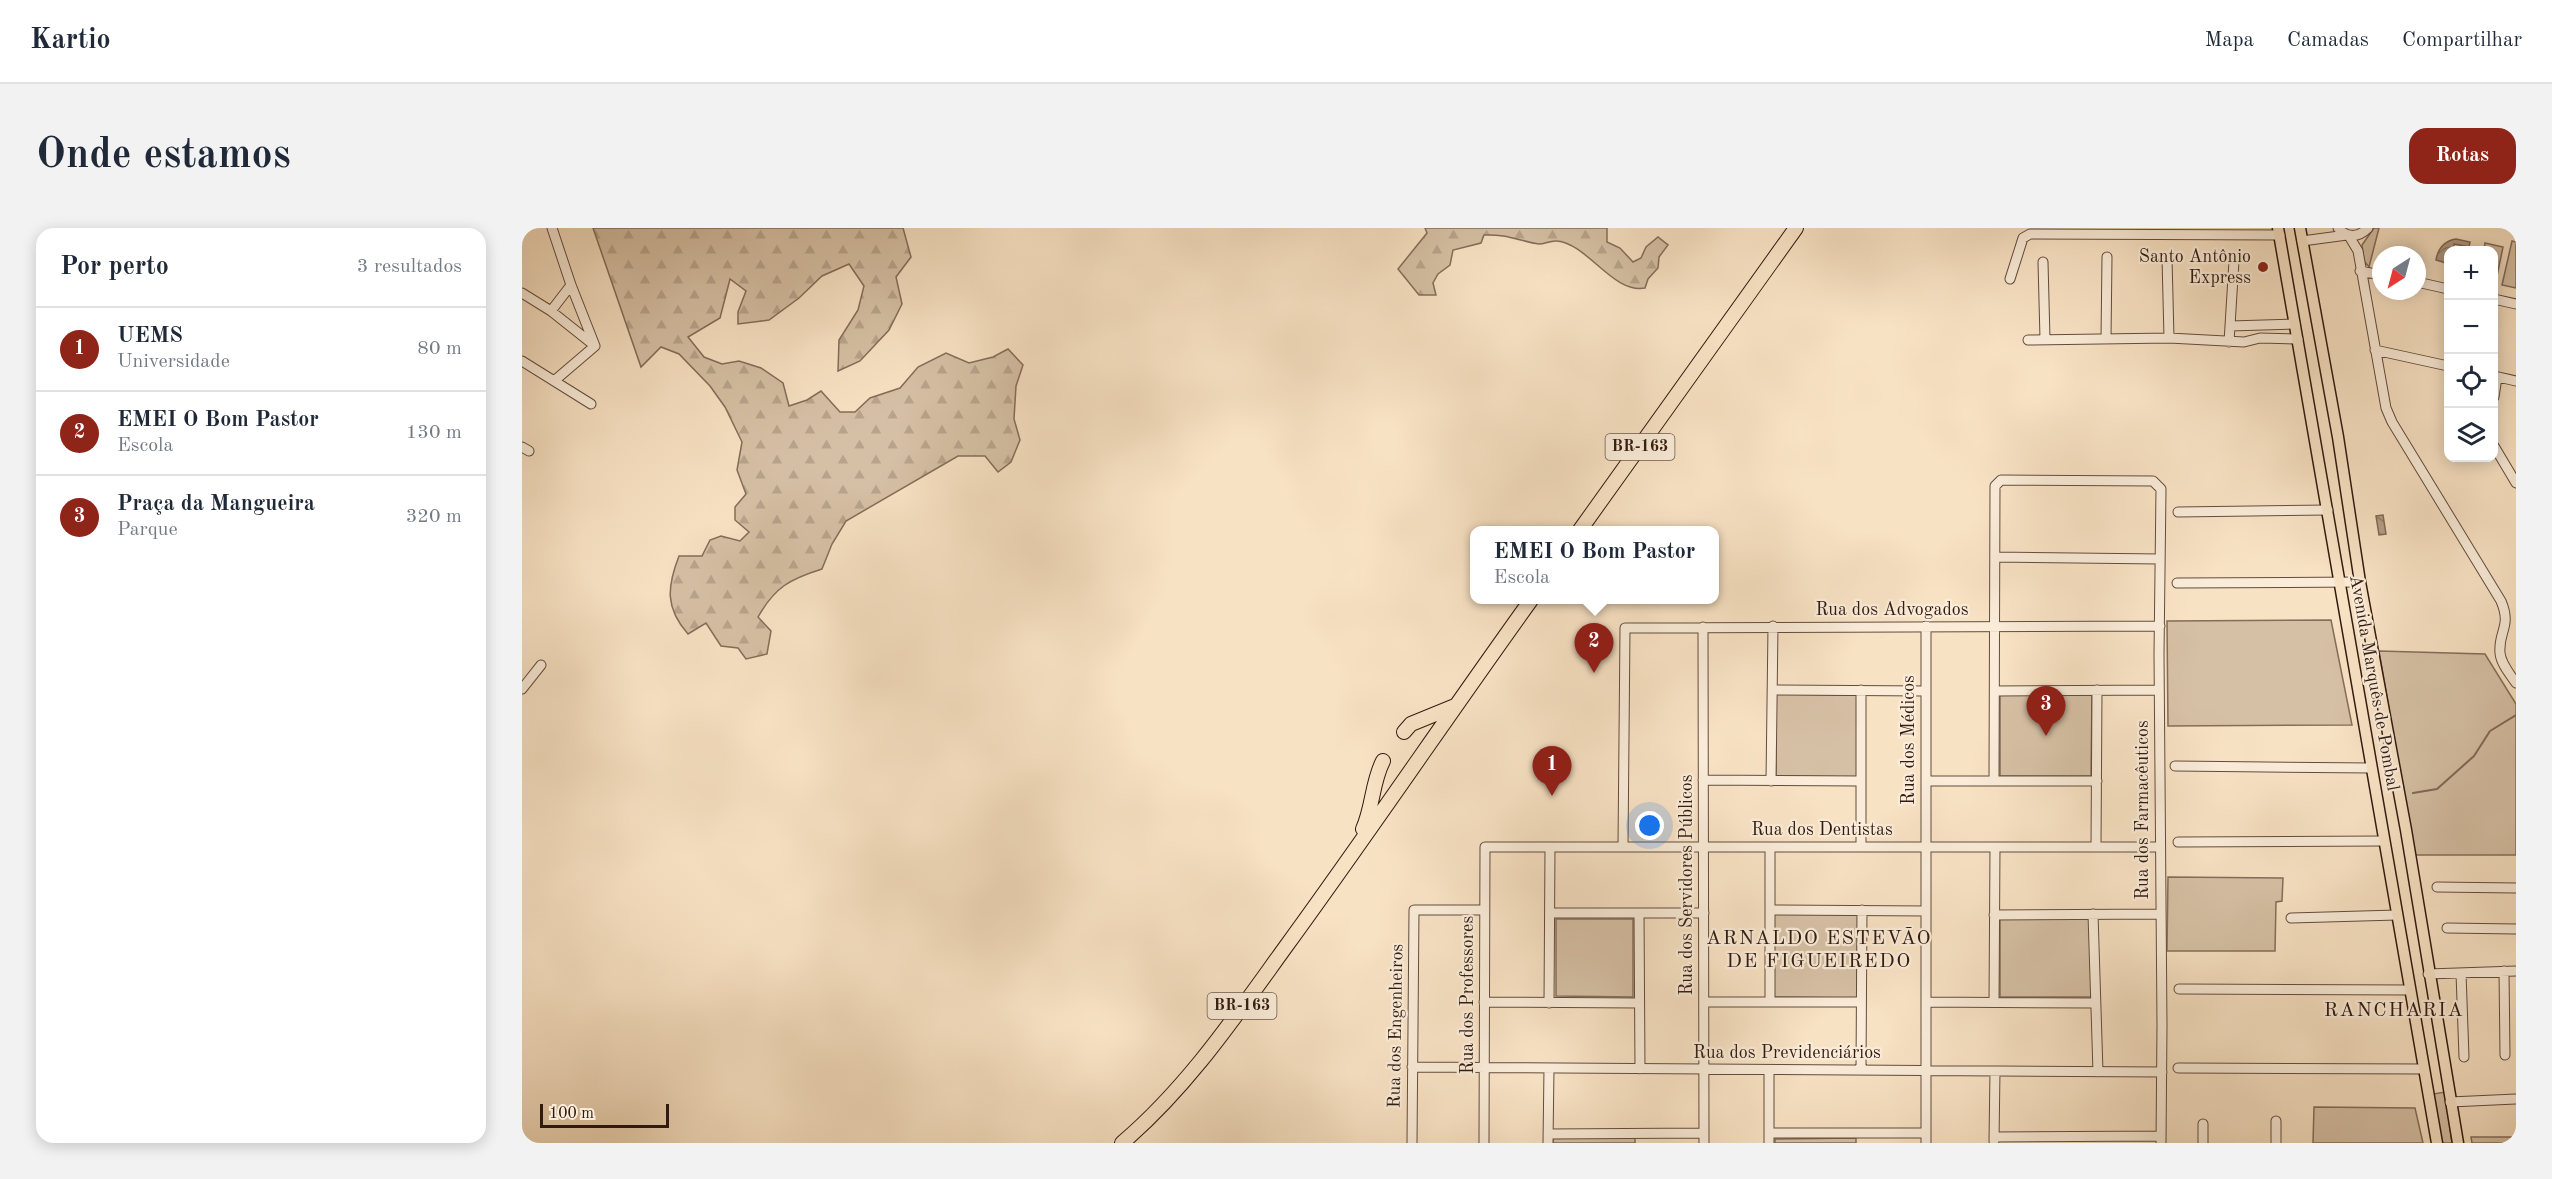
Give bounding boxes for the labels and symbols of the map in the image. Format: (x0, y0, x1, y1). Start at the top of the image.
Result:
north arrow (2372, 246, 2426, 300)
place label: Santo Antônio Express (2139, 248, 2251, 287)
marker: Santo Antônio Express (2256, 260, 2270, 274)
road number: BR-163 (1606, 434, 1674, 460)
street label: Avenida Marquês de Pombal (2346, 574, 2402, 792)
street label: Rua dos Advogados (1815, 601, 1969, 619)
pin: 2 (1574, 624, 1614, 673)
street label: Rua dos Médicos (1900, 675, 1918, 805)
pin: 3 (2026, 686, 2066, 736)
street label: Rua dos Farmacêuticos (2134, 720, 2152, 900)
pin: 1 (1532, 746, 1572, 796)
street label: Rua dos Servidores Públicos (1678, 774, 1696, 996)
your location (1635, 811, 1664, 840)
street label: Rua dos Dentistas (1751, 821, 1893, 839)
street label: Rua dos Professores (1459, 916, 1477, 1074)
district label: ARNALDO ESTEVÃO DE FIGUEIREDO (1706, 926, 1932, 972)
street label: Rua dos Engenheiros (1386, 943, 1406, 1108)
road number: BR-163 (1208, 993, 1276, 1019)
district label: RANCHARIA (2324, 1001, 2464, 1021)
street label: Rua dos Previdenciários (1693, 1044, 1881, 1062)
scale bar (540, 1101, 669, 1128)

